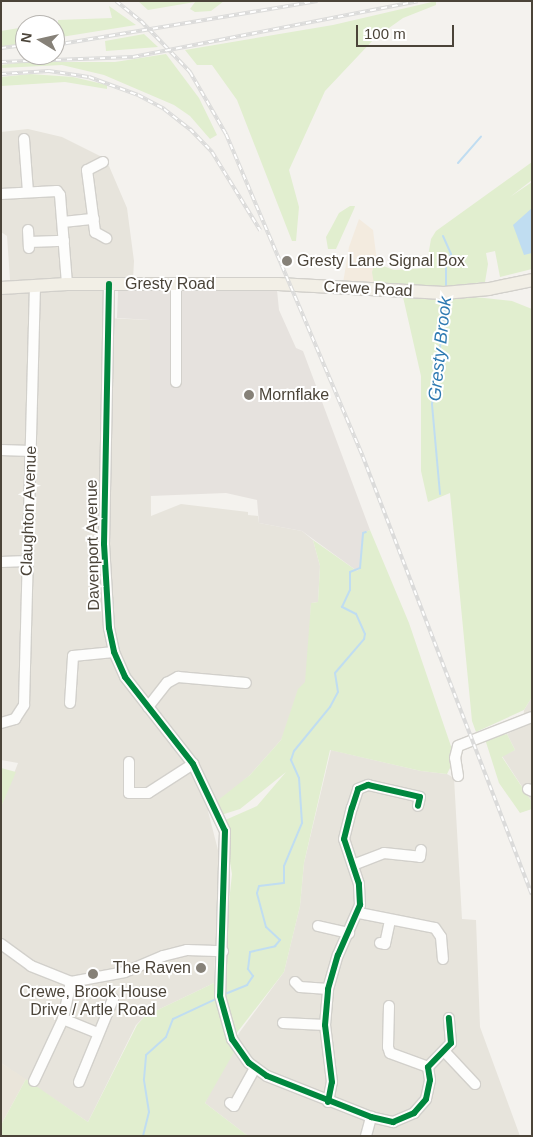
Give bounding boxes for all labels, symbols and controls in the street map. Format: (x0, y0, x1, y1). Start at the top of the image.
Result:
north arrow (15, 15, 65, 65)
scale bar (358, 15, 456, 47)
text: 100 m (364, 25, 406, 42)
text: N (17, 32, 35, 44)
place label: Gresty Lane Signal Box (297, 251, 465, 271)
marker: Gresty Lane Signal Box (281, 255, 293, 267)
street label: Gresty Road (125, 274, 215, 294)
street label: Crewe Road (323, 277, 413, 301)
water label: Gresty Brook (424, 296, 456, 402)
place label: Mornflake (259, 385, 329, 405)
marker: Mornflake (243, 389, 255, 401)
street label: Claughton Avenue (17, 445, 41, 577)
street label: Davenport Avenue (82, 479, 104, 611)
place label: The Raven (113, 958, 191, 978)
marker: The Raven (195, 962, 207, 974)
marker: Crewe, Brook House Drive / Artle Road (87, 968, 99, 980)
place label: Crewe, Brook House Drive / Artle Road (19, 982, 167, 1020)

